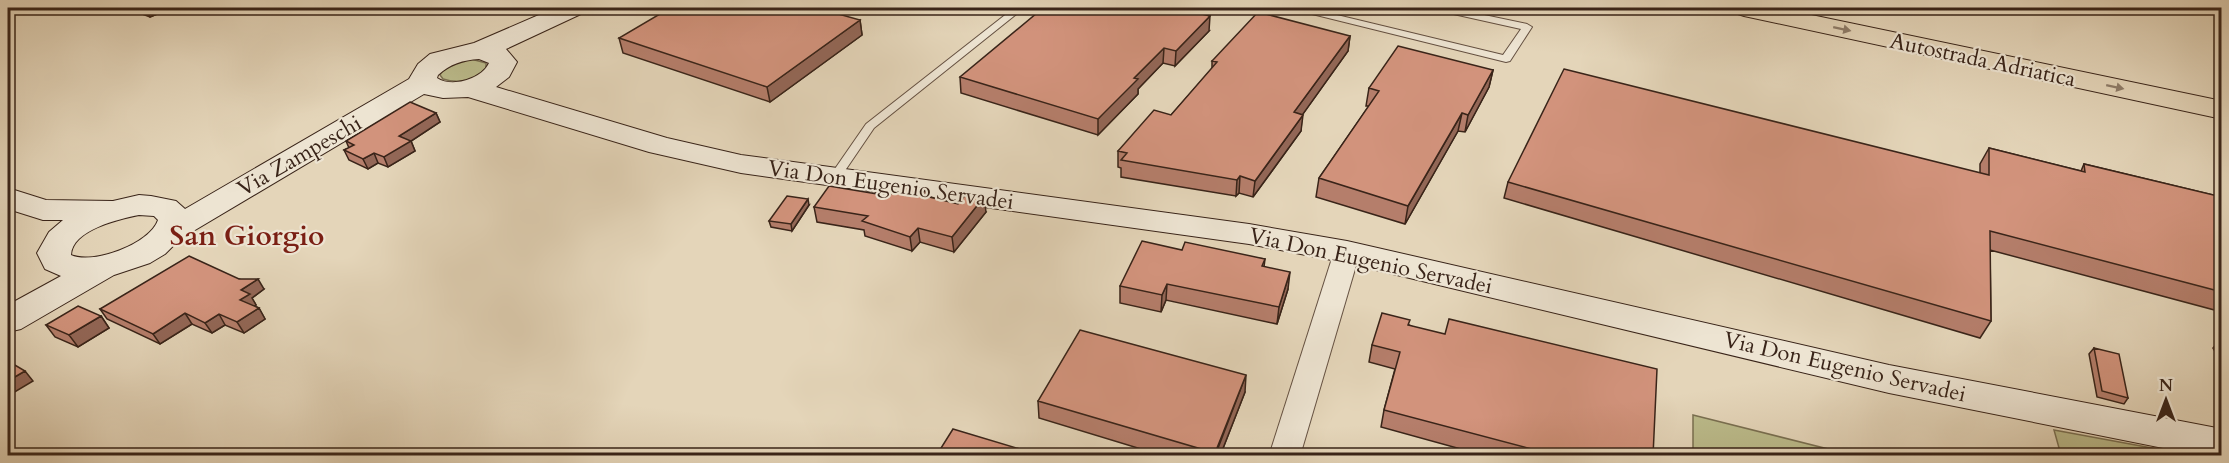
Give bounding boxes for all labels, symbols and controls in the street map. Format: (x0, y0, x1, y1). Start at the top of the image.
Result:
one-way arrow (1833, 24, 1852, 34)
street label: Autostrada Adriatica (1887, 26, 2079, 94)
one-way arrow (2106, 83, 2125, 92)
street label: Via Zampeschi (232, 108, 367, 204)
street label: Via Don Eugenio Servadei (766, 153, 1016, 217)
district label: San Giorgio (170, 217, 324, 255)
street label: Via Don Eugenio Servadei (1246, 221, 1495, 301)
street label: Via Don Eugenio Servadei (1721, 324, 1969, 409)
north arrow (2136, 370, 2196, 430)
text: N (2159, 375, 2173, 397)

